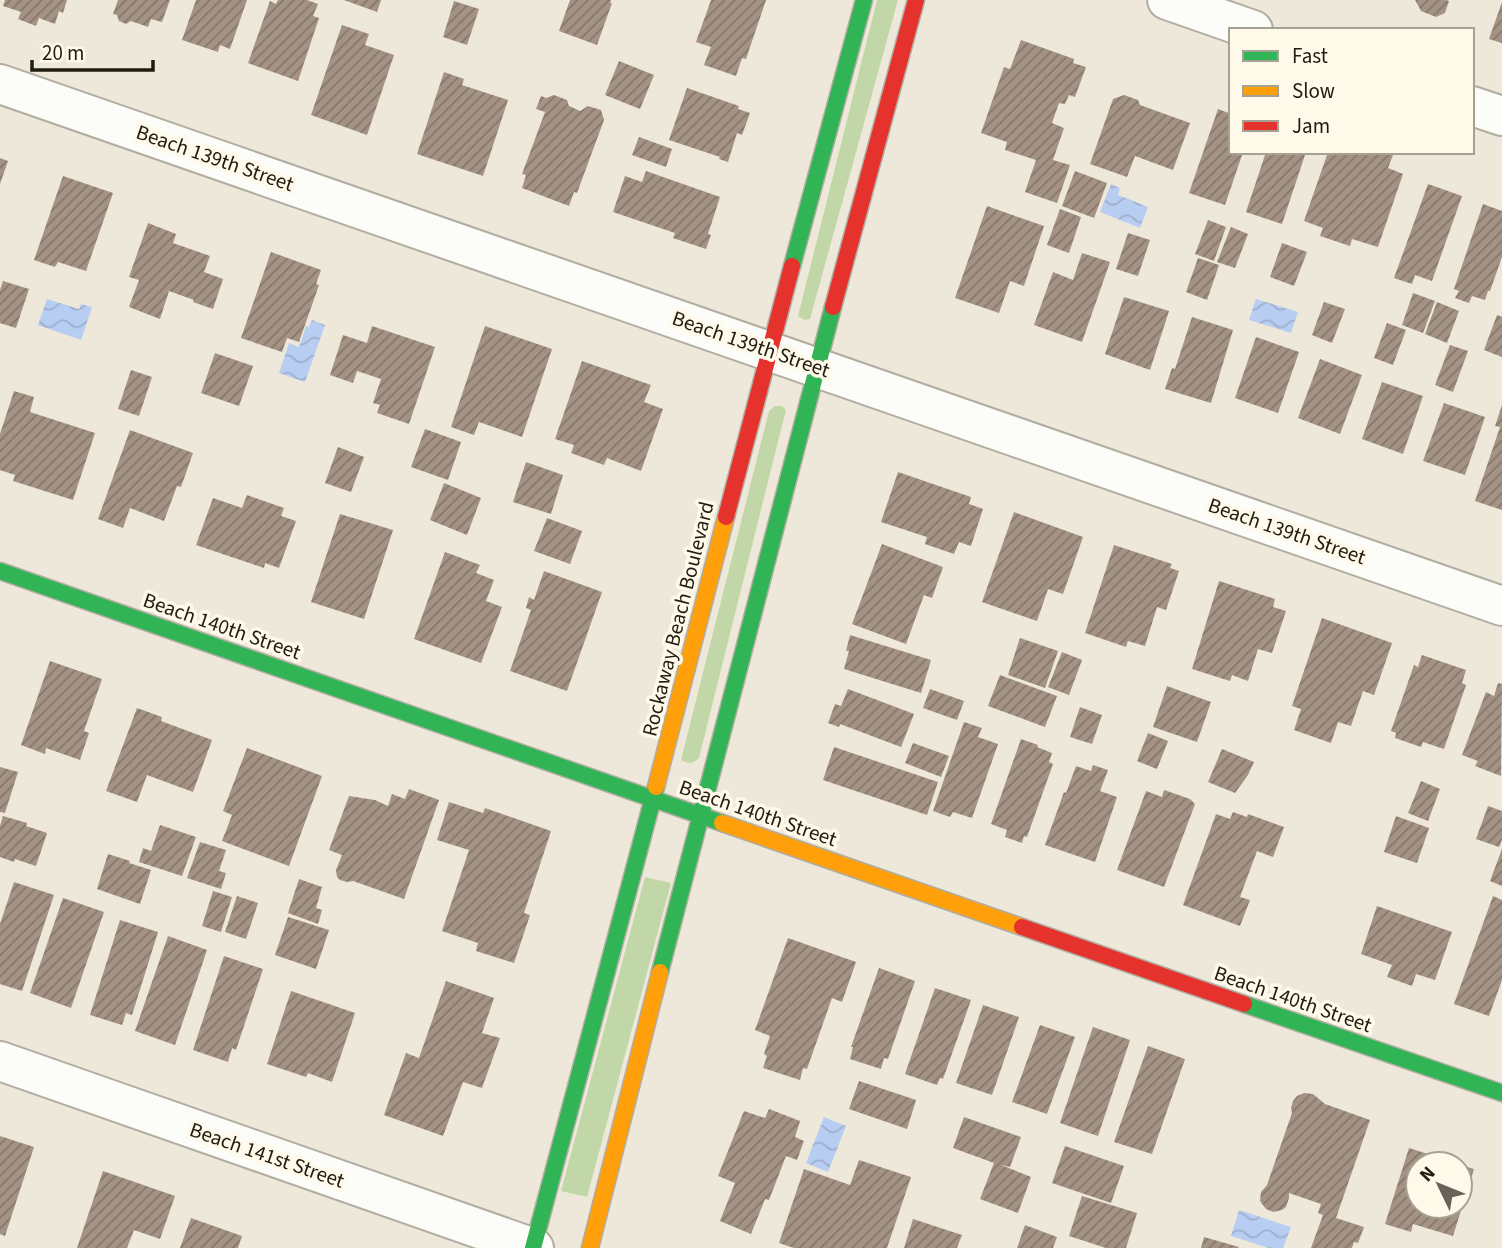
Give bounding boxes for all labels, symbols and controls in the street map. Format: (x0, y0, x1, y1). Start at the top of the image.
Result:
scale bar (32, 28, 152, 72)
legend (1229, 28, 1474, 154)
text: 20 m (42, 38, 84, 68)
text: Fast (1292, 41, 1328, 71)
text: Slow (1292, 76, 1335, 106)
text: Jam (1292, 111, 1330, 141)
street label: Beach 139th Street (132, 117, 298, 199)
street label: Beach 139th Street (668, 303, 834, 385)
street label: Beach 139th Street (1204, 490, 1370, 572)
street label: Rockaway Beach Boulevard (634, 498, 722, 740)
street label: Beach 140th Street (139, 585, 305, 667)
street label: Beach 140th Street (675, 772, 841, 854)
street label: Beach 140th Street (1210, 958, 1376, 1040)
street label: Beach 141st Street (186, 1114, 348, 1196)
north arrow (1404, 1150, 1474, 1220)
text: N (1413, 1161, 1442, 1188)

